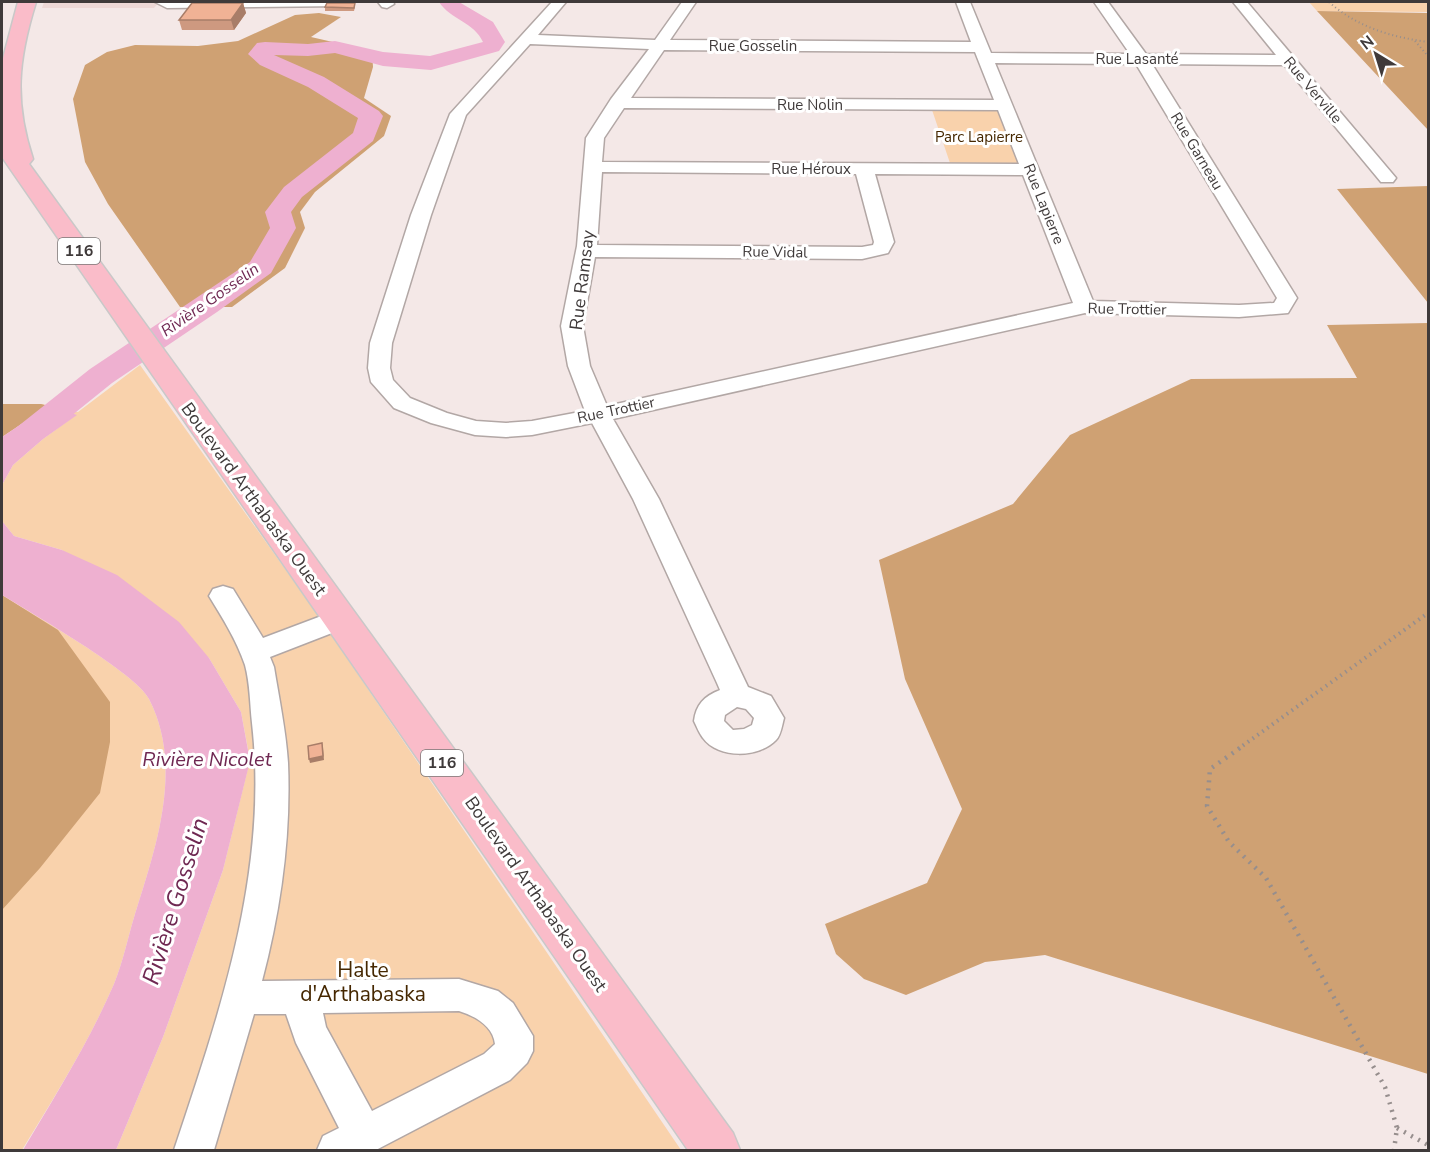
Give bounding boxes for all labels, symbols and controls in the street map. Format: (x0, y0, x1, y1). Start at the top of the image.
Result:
north arrow (1346, 24, 1406, 84)
text: N (1356, 31, 1379, 55)
street label: Rue Gosselin (709, 36, 797, 56)
street label: Rue Lasanté (1095, 49, 1179, 69)
street label: Rue Verville (1279, 52, 1347, 128)
street label: Rue Nolin (777, 95, 843, 115)
street label: Rue Garneau (1166, 108, 1228, 194)
park label: Parc Lapierre (935, 127, 1023, 147)
street label: Rue Héroux (771, 159, 851, 179)
street label: Rue Lapierre (1019, 161, 1069, 247)
street label: Rue Ramsay (564, 228, 600, 331)
road number: 116 (58, 238, 100, 264)
street label: Rue Vidal (742, 241, 808, 263)
water label: Rivière Gosselin (157, 258, 263, 342)
street label: Rue Trottier (1087, 298, 1167, 320)
street label: Rue Trottier (575, 392, 657, 428)
street label: Boulevard Arthabaska Ouest (176, 398, 333, 601)
water label: Rivière Nicolet (142, 746, 273, 773)
road number: 116 (421, 750, 463, 776)
street label: Boulevard Arthabaska Ouest (459, 792, 613, 997)
water label: Rivière Gosselin (134, 814, 216, 988)
park label: Halte d'Arthabaska (300, 956, 426, 1008)

